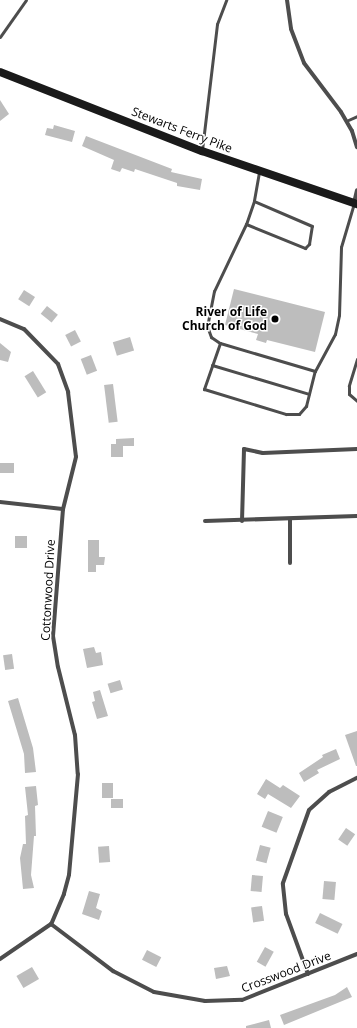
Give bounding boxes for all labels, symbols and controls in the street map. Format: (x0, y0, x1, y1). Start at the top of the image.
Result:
street label: Stewarts Ferry Pike (130, 104, 234, 156)
place label: River of Life Church of God (182, 305, 267, 333)
marker: River of Life Church of God (270, 314, 280, 324)
street label: Cottonwood Drive (38, 539, 58, 641)
street label: Crosswood Drive (239, 948, 333, 996)

